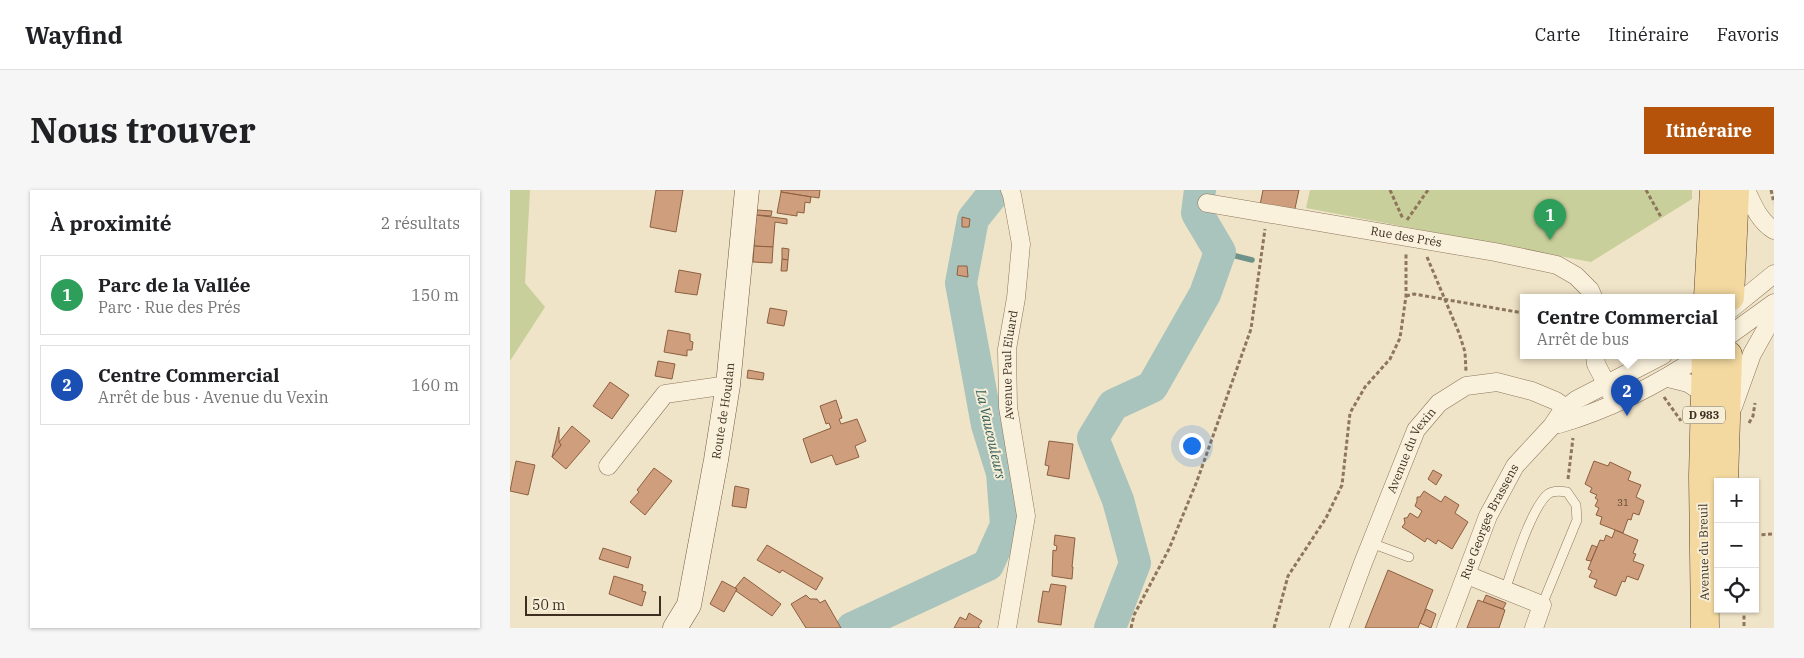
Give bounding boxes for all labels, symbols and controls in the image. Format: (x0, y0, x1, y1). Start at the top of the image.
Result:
text: Wayfind (25, 19, 123, 51)
text: Carte (1535, 23, 1580, 46)
text: Itinéraire (1608, 23, 1689, 46)
text: Favoris (1717, 23, 1779, 46)
text: Nous trouver (30, 107, 256, 153)
button: Itinéraire (1644, 107, 1774, 154)
pin: 1 (1534, 199, 1566, 240)
text: À proximité (50, 209, 172, 237)
text: 2 résultats (381, 213, 460, 233)
street label: Rue des Prés (1369, 223, 1443, 250)
text: Parc de la Vallée (98, 273, 251, 297)
text: 1 (62, 285, 72, 305)
text: 150 m (411, 285, 459, 305)
popup (1520, 294, 1735, 359)
text: Parc · Rue des Prés (98, 297, 240, 317)
text: Centre Commercial (1537, 305, 1718, 329)
street label: Avenue Paul Eluard (999, 309, 1021, 422)
text: Arrêt de bus (1537, 329, 1629, 349)
street label: Route de Houdan (708, 362, 737, 460)
text: Centre Commercial (98, 363, 280, 387)
text: 2 (62, 375, 72, 395)
text: 160 m (411, 375, 459, 395)
pin: 2 (1611, 375, 1643, 416)
water label: La Vaucouleurs (972, 386, 1010, 481)
text: Arrêt de bus · Avenue du Vexin (98, 387, 329, 407)
street label: Avenue du Vexin (1384, 404, 1439, 495)
road number: D 983 (1683, 406, 1725, 424)
your location (1179, 433, 1205, 459)
street label: Rue Georges Brassens (1457, 461, 1522, 581)
map controls (1714, 478, 1759, 613)
button: + (1714, 478, 1759, 523)
house number: 31 (1617, 496, 1629, 509)
street label: Avenue du Breuil (1695, 503, 1712, 601)
button: − (1714, 523, 1759, 568)
button: locate (1714, 568, 1759, 613)
scale bar (525, 593, 661, 616)
text: 50 m (532, 596, 565, 614)

